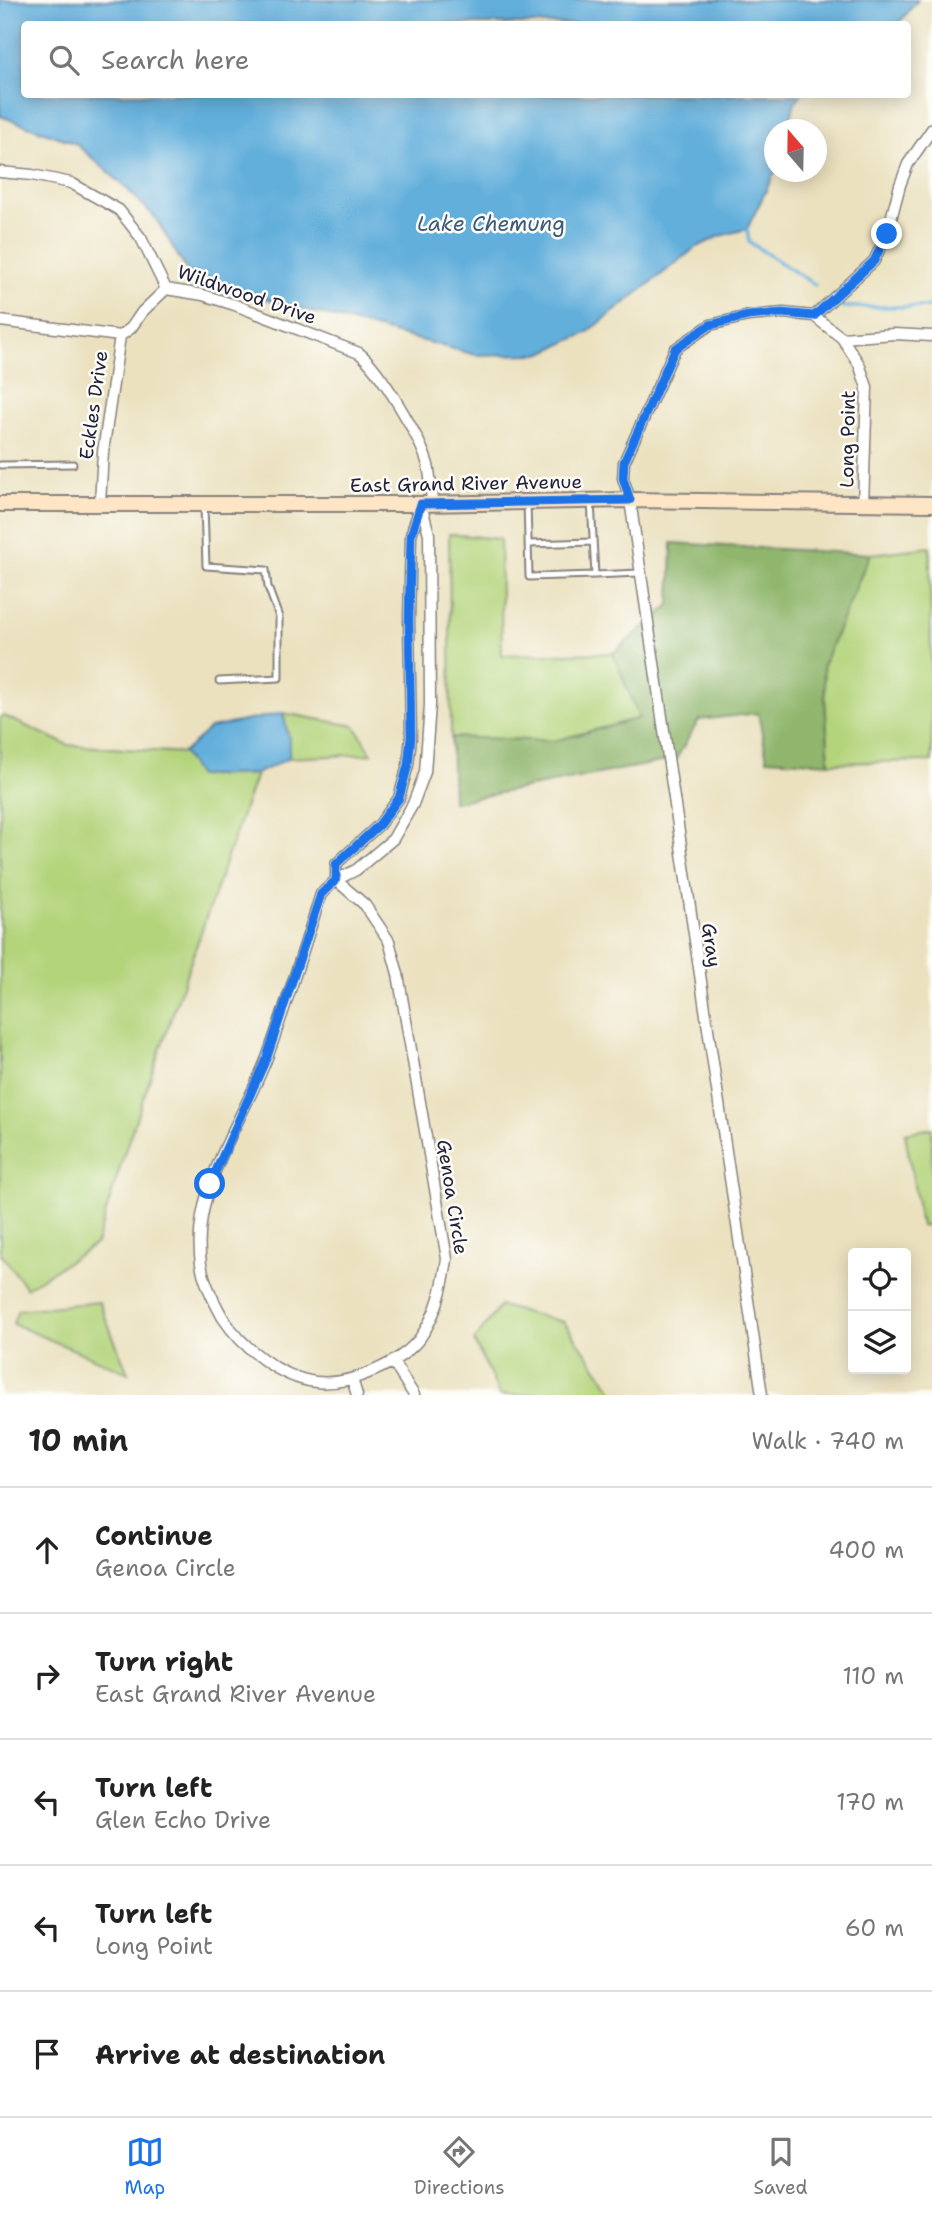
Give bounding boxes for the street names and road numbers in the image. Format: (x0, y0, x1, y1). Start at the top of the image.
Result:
street label: Wildwood Drive (174, 259, 320, 330)
street label: Eckles Drive (73, 349, 114, 461)
street label: Long Point (834, 390, 861, 488)
street label: East Grand River Avenue (350, 469, 582, 498)
street label: Gray (696, 921, 727, 969)
street label: Genoa Circle (431, 1138, 474, 1256)

